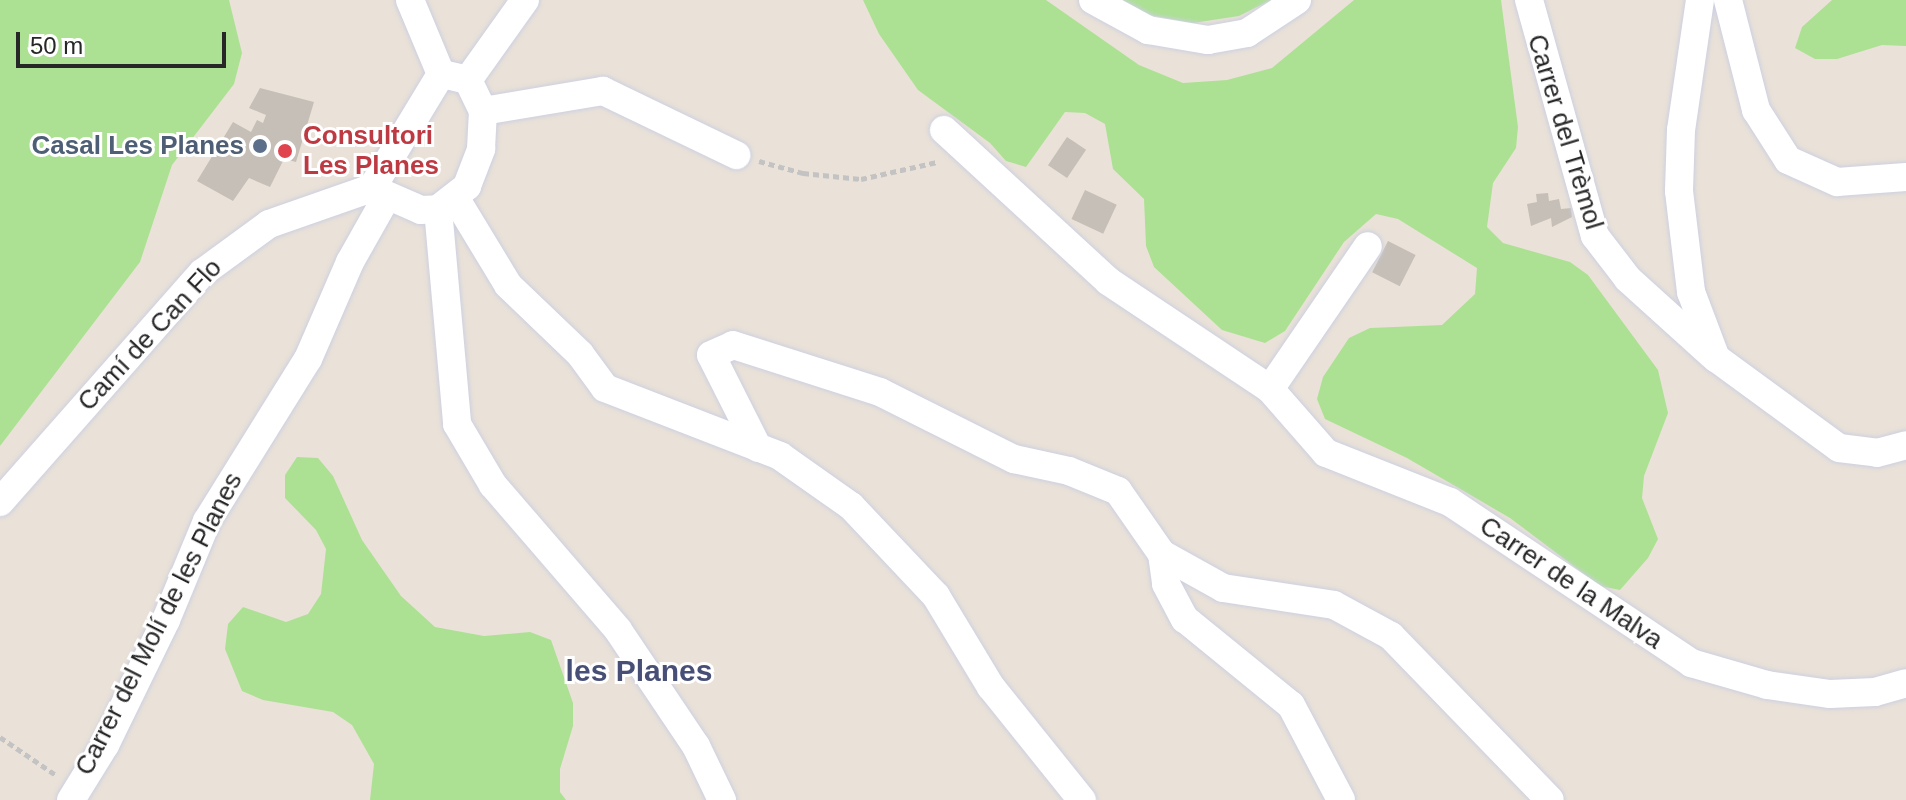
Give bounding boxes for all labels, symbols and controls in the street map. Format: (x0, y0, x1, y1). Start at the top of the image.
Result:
scale bar (20, 16, 230, 66)
street label: Carrer del Trèmol (1520, 30, 1610, 234)
text: 50 m (30, 32, 83, 59)
place label: Consultori Les Planes (303, 120, 439, 182)
place label: Casal Les Planes (32, 130, 244, 162)
marker: Casal Les Planes (251, 137, 269, 155)
marker: Consultori Les Planes (274, 140, 296, 162)
street label: Camí de Can Flo (72, 252, 228, 418)
street label: Carrer del Molí de les Planes (69, 468, 249, 780)
street label: Carrer de la Malva (1474, 510, 1668, 656)
district label: les Planes (566, 653, 712, 689)

